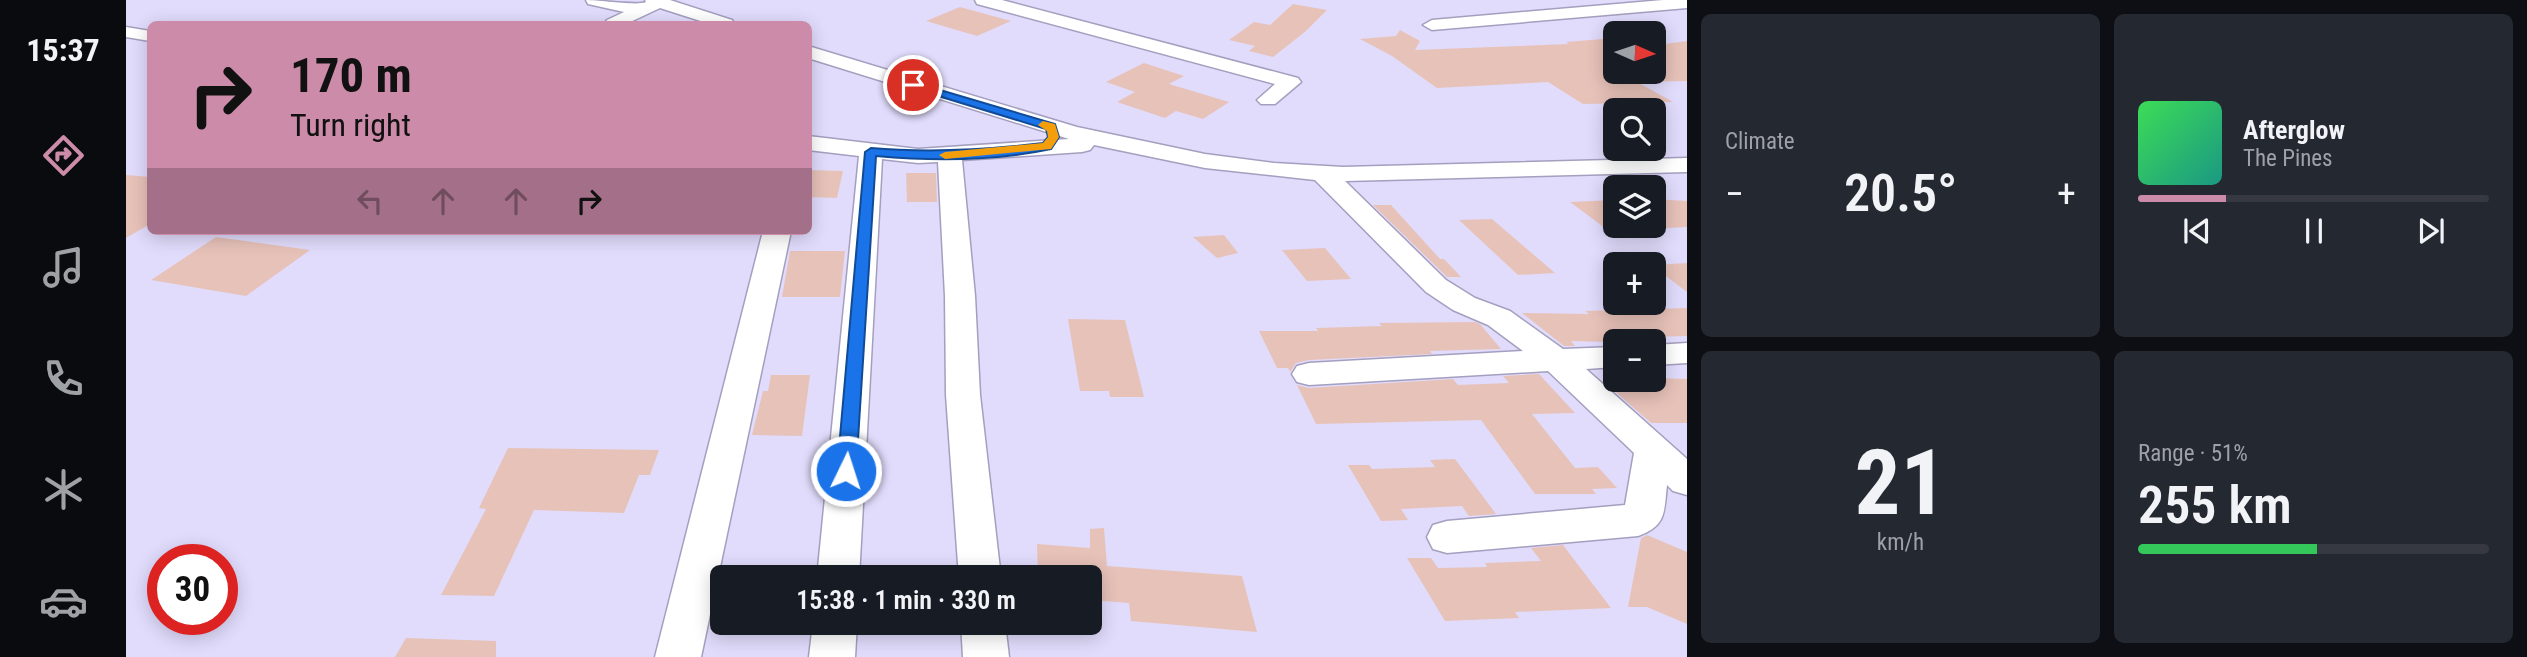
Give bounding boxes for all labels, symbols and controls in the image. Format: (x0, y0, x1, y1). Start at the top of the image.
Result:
north arrow (1603, 21, 1666, 84)
map controls (1603, 21, 1666, 392)
text: 15:37 (26, 31, 100, 69)
text: 170 m (290, 47, 412, 104)
icon: right (175, 49, 266, 140)
pin (883, 55, 943, 115)
icon: arrive (894, 66, 932, 104)
button: search (1603, 98, 1666, 161)
text: Turn right (290, 106, 411, 144)
text: Afterglow (2243, 115, 2345, 145)
text: Climate (1725, 128, 1795, 155)
icon: directions (39, 131, 88, 180)
text: The Pines (2243, 145, 2333, 172)
text: 20.5° (1844, 163, 1957, 224)
text: − (1725, 172, 1744, 216)
text: + (2057, 172, 2076, 216)
button: layers (1603, 175, 1666, 238)
icon: left (351, 182, 389, 220)
icon: ahead (424, 182, 462, 220)
icon: ahead (497, 182, 535, 220)
icon: right (570, 182, 608, 220)
icon: previous (2178, 212, 2216, 250)
icon: pause (2295, 212, 2333, 250)
icon: next (2412, 212, 2450, 250)
icon: music (39, 243, 88, 292)
button: + (1603, 252, 1666, 315)
button: − (1603, 329, 1666, 392)
icon: phone (39, 354, 88, 403)
text: 21 (1855, 430, 1946, 536)
position arrow (809, 434, 883, 508)
text: Range · 51% (2138, 440, 2248, 467)
icon: climate (39, 465, 88, 514)
text: 255 km (2138, 475, 2292, 536)
text: km/h (1877, 529, 1924, 556)
speed limit sign: 30 (147, 544, 238, 635)
icon: car (39, 577, 88, 626)
text: 15:38 · 1 min · 330 m (796, 585, 1016, 615)

